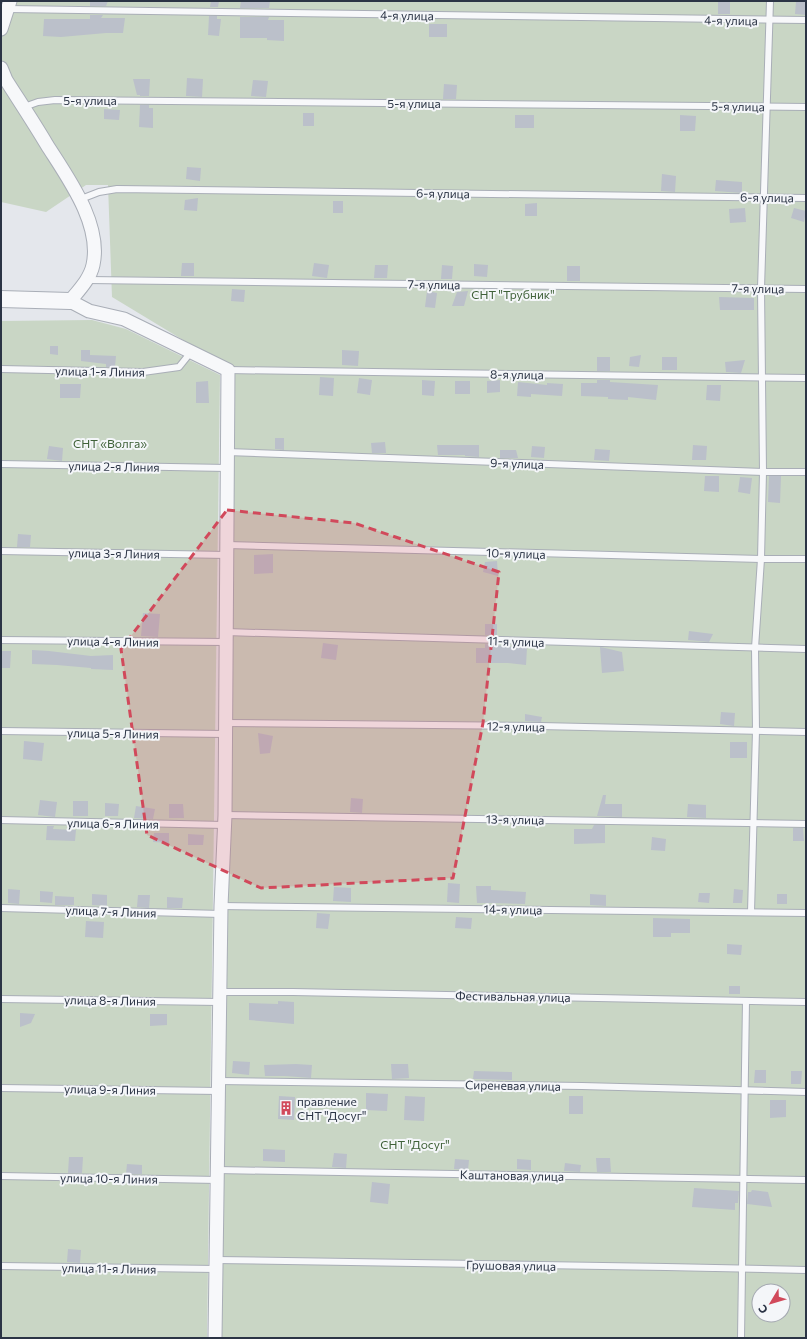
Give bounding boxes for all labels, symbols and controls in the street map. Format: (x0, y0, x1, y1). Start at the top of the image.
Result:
street label: 4-я улица (380, 8, 434, 22)
street label: 4-я улица (704, 13, 758, 27)
street label: 5-я улица (63, 93, 117, 107)
street label: 5-я улица (387, 96, 441, 110)
street label: 5-я улица (711, 99, 765, 113)
street label: 6-я улица (416, 186, 470, 200)
street label: 6-я улица (740, 190, 794, 204)
street label: 7-я улица (407, 277, 461, 291)
street label: 7-я улица (731, 281, 785, 295)
park label: СНТ "Трубник" (471, 287, 555, 301)
street label: улица 1-я Линия (55, 363, 145, 379)
street label: 8-я улица (490, 367, 544, 381)
park label: СНТ «Волга» (73, 436, 147, 450)
street label: 9-я улица (490, 455, 544, 471)
street label: улица 2-я Линия (68, 458, 160, 474)
street label: улица 3-я Линия (68, 545, 160, 561)
street label: 10-я улица (486, 545, 546, 561)
street label: улица 4-я Линия (67, 633, 159, 649)
street label: 11-я улица (487, 633, 545, 649)
street label: 12-я улица (487, 718, 545, 734)
street label: улица 5-я Линия (67, 725, 159, 741)
street label: 13-я улица (486, 811, 544, 827)
street label: улица 6-я Линия (67, 815, 159, 831)
street label: 14-я улица (483, 901, 543, 917)
street label: улица 7-я Линия (65, 902, 157, 920)
street label: Фестивальная улица (455, 988, 571, 1004)
street label: улица 8-я Линия (64, 992, 156, 1008)
street label: Сиреневая улица (465, 1077, 561, 1093)
street label: улица 9-я Линия (64, 1081, 156, 1097)
place label: правление СНТ "Досуг" (297, 1094, 366, 1122)
building icon: правление СНТ "Досуг" (278, 1100, 294, 1116)
park label: СНТ "Досуг" (380, 1137, 450, 1151)
street label: Каштановая улица (460, 1167, 564, 1183)
street label: улица 10-я Линия (60, 1170, 158, 1186)
street label: Грушовая улица (466, 1257, 556, 1273)
street label: улица 11-я Линия (61, 1260, 157, 1276)
north arrow (751, 1283, 791, 1323)
text: С (755, 1302, 770, 1316)

